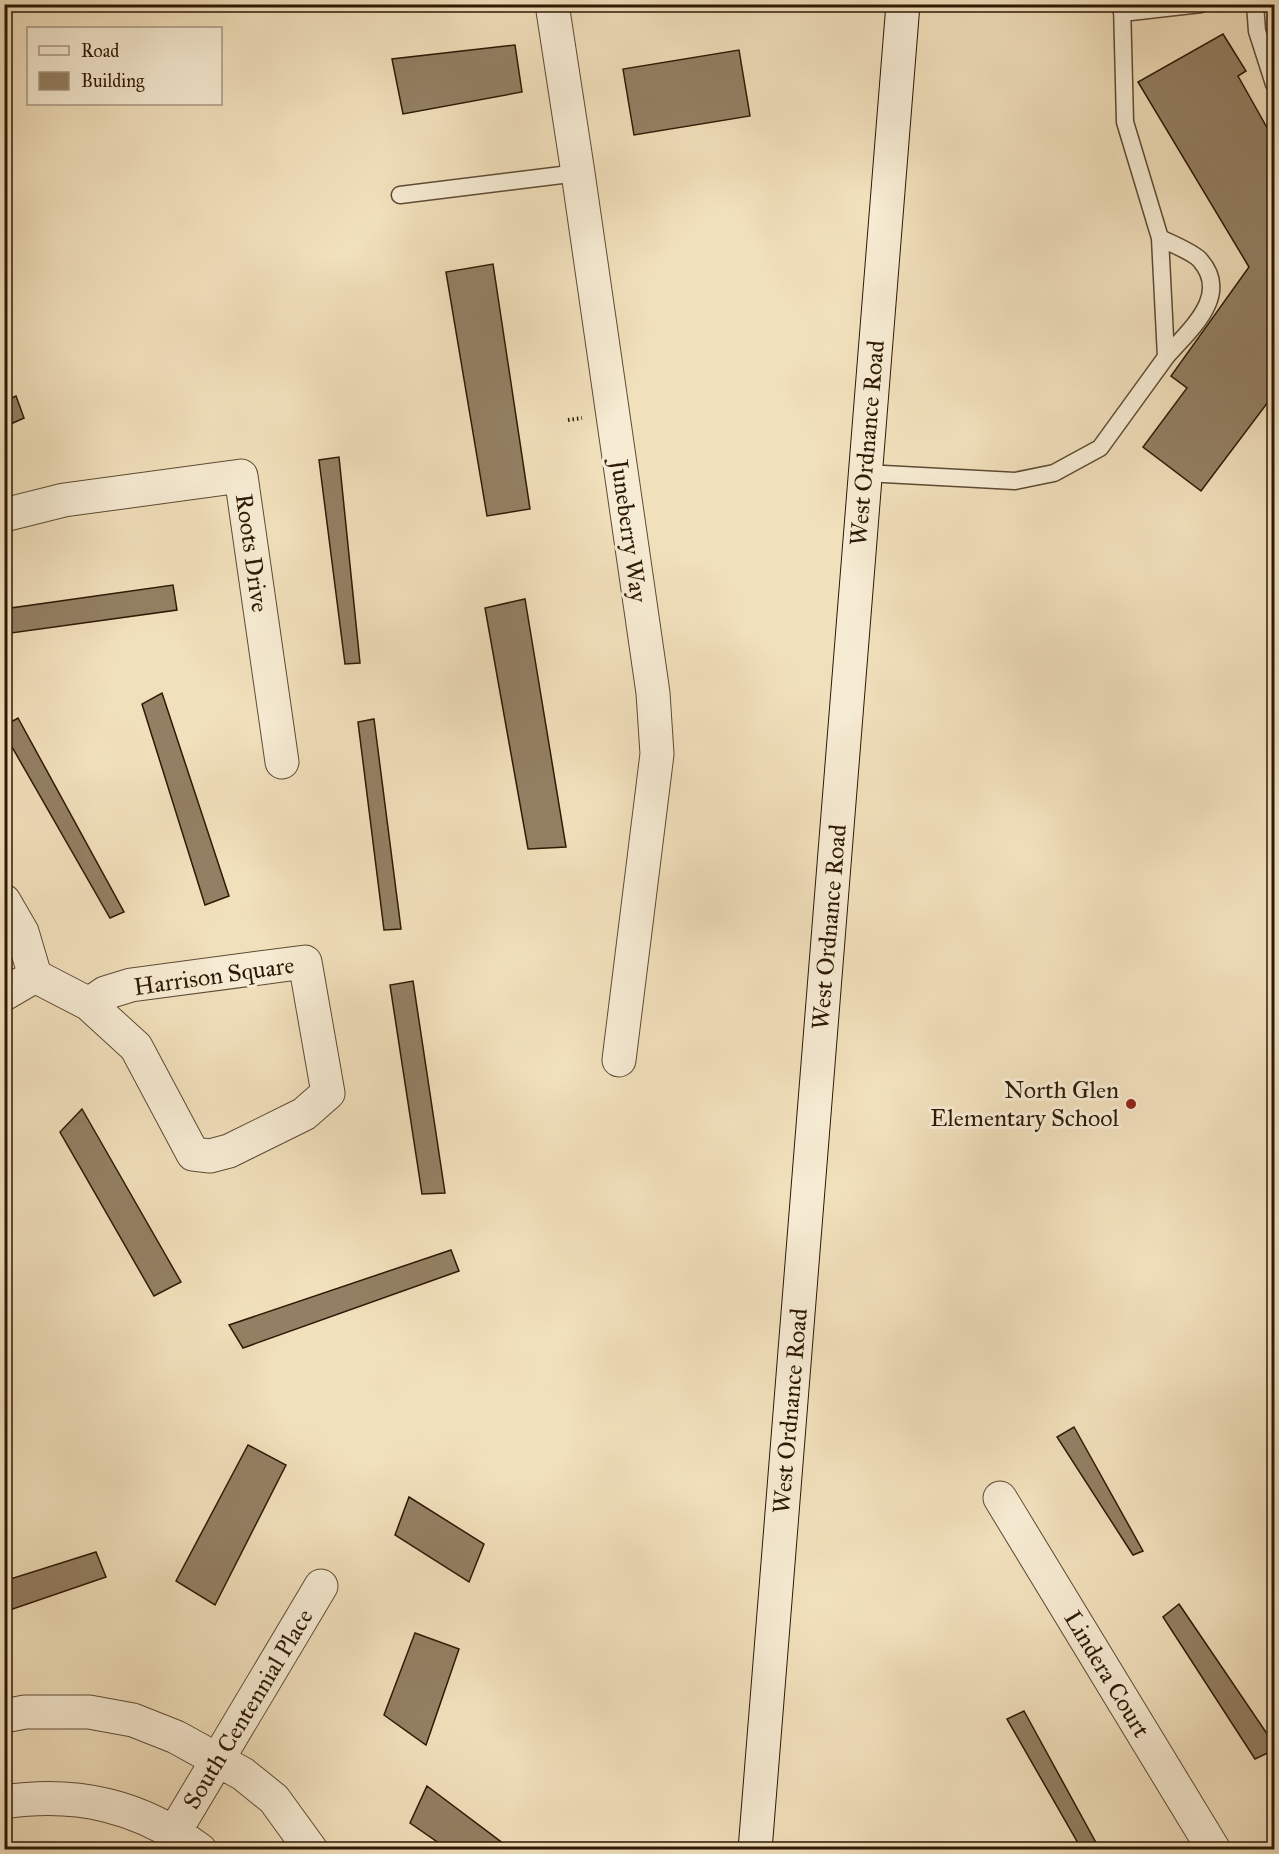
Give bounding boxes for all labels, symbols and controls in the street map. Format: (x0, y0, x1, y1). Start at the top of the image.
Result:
legend (27, 27, 222, 105)
text: Road (81, 40, 119, 62)
text: Building (81, 70, 145, 93)
street label: West Ordnance Road (843, 339, 891, 547)
street label: Juneberry Way (604, 455, 654, 605)
street label: Roots Drive (229, 492, 275, 614)
street label: West Ordnance Road (805, 823, 853, 1031)
street label: Harrison Square (132, 950, 296, 1002)
place label: North Glen Elementary School (930, 1075, 1120, 1133)
marker: North Glen Elementary School (1124, 1097, 1138, 1111)
street label: West Ordnance Road (766, 1307, 814, 1515)
street label: South Centennial Place (176, 1603, 320, 1815)
street label: Lindera Court (1057, 1605, 1157, 1743)

